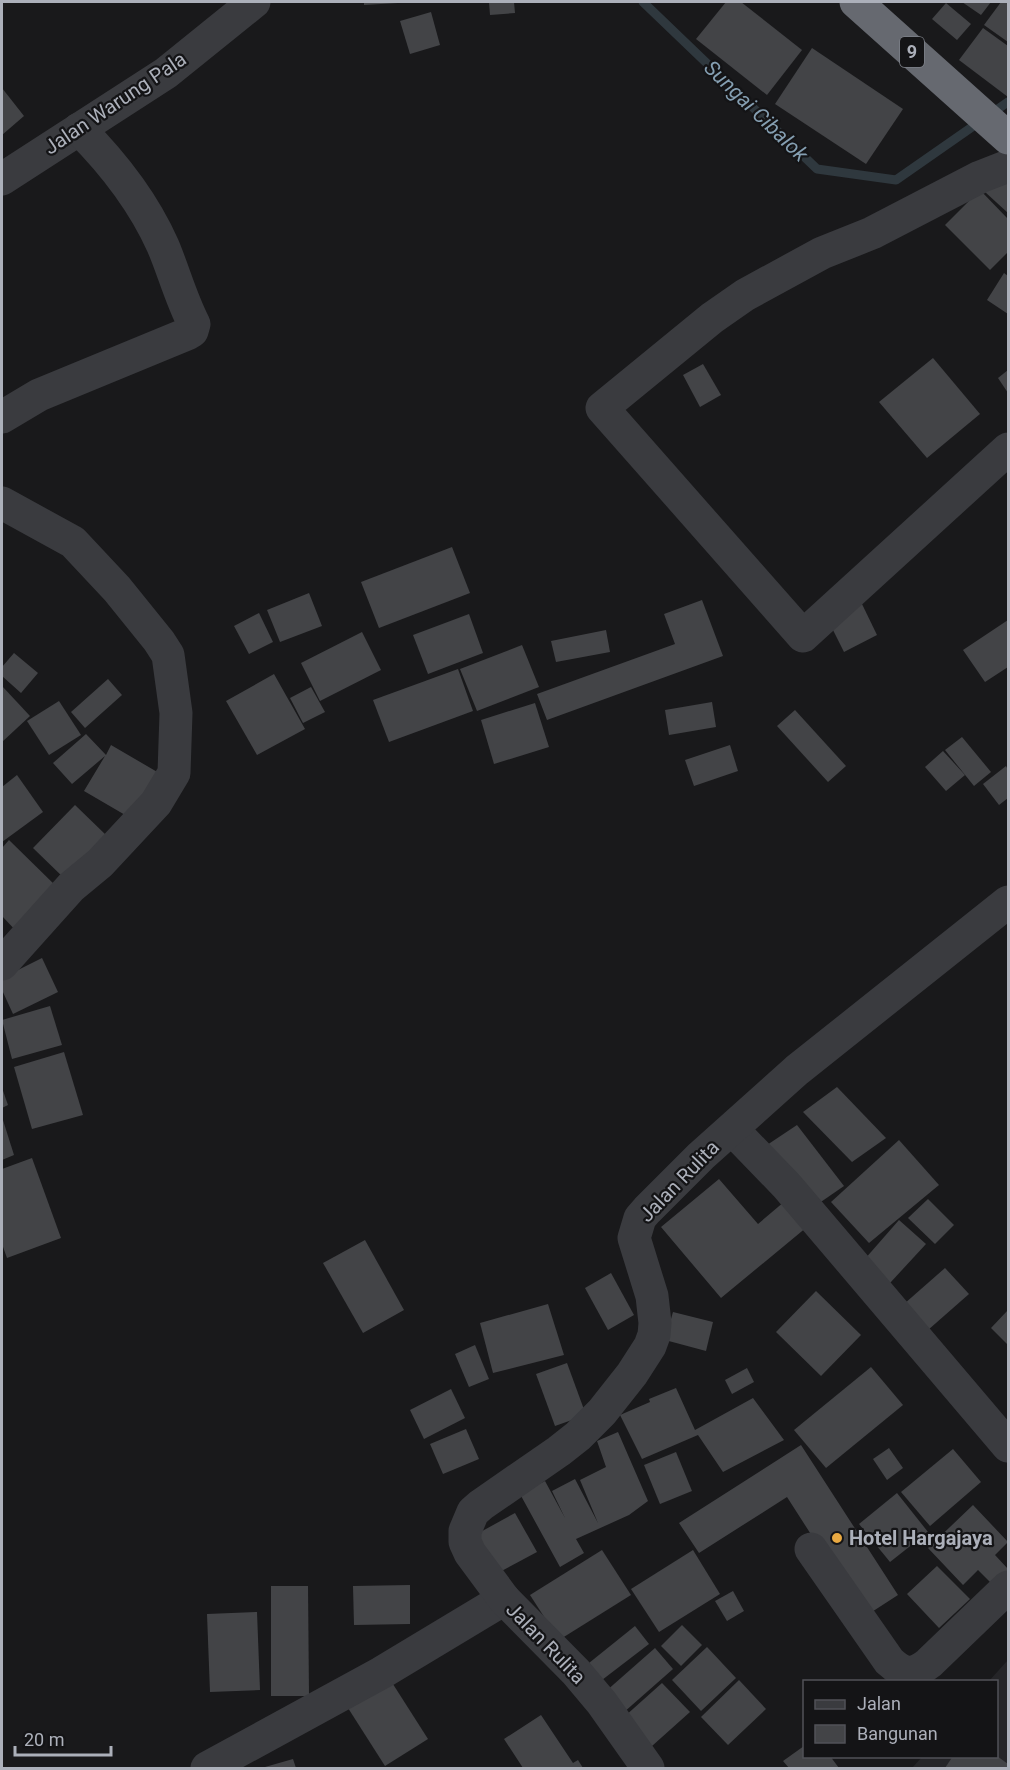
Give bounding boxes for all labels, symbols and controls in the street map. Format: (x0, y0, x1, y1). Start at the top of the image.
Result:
road number: 9 (900, 37, 924, 67)
street label: Jalan Warung Pala (39, 47, 191, 159)
water label: Sungai Cibalok (699, 56, 813, 167)
street label: Jalan Rulita (634, 1135, 724, 1227)
place label: Hotel Hargajaya (849, 1526, 993, 1550)
marker: Hotel Hargajaya (830, 1531, 844, 1545)
street label: Jalan Rulita (501, 1597, 591, 1689)
legend (803, 1680, 998, 1758)
text: Jalan (857, 1693, 901, 1714)
scale bar (15, 1719, 111, 1757)
text: Bangunan (857, 1723, 938, 1744)
text: 20 m (24, 1729, 64, 1750)

